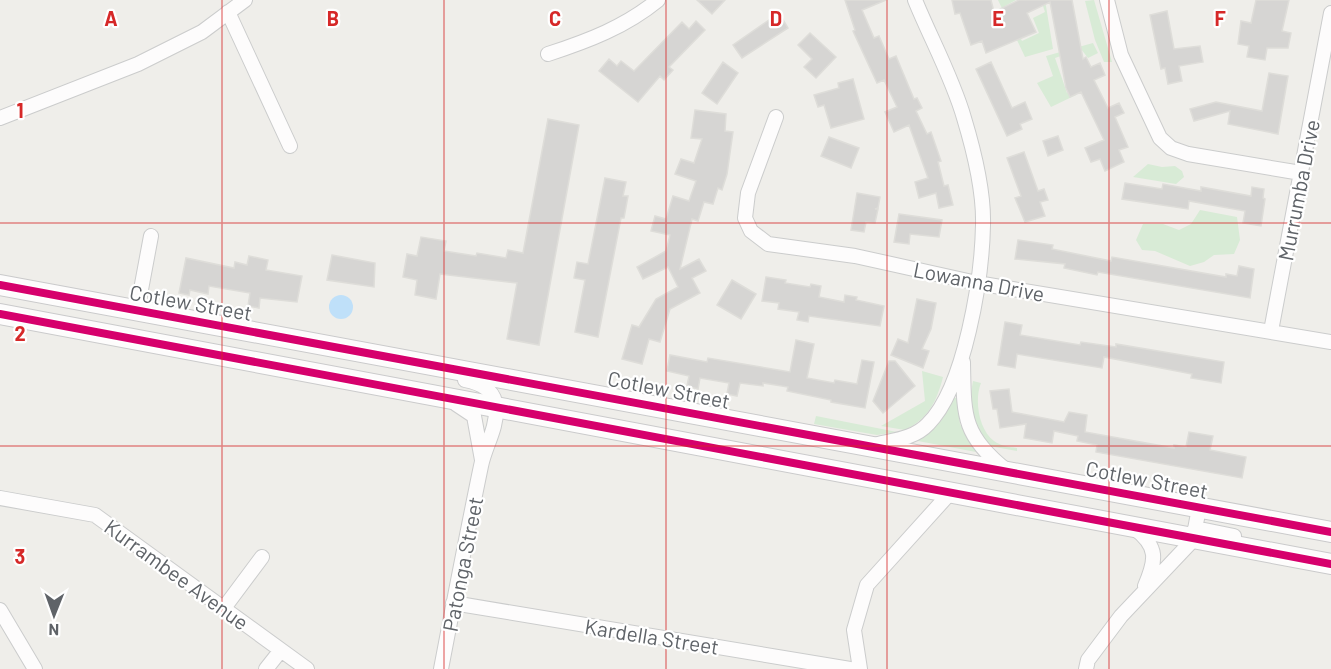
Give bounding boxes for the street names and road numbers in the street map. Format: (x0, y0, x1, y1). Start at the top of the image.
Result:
street label: Murrumba Drive (1272, 117, 1324, 263)
street label: Lowanna Drive (911, 256, 1047, 306)
street label: Cotlew Street (128, 279, 254, 325)
street label: Cotlew Street (606, 365, 732, 413)
street label: Cotlew Street (1084, 455, 1210, 503)
street label: Patonga Street (437, 495, 487, 633)
street label: Kurrambee Avenue (100, 513, 254, 635)
street label: Kardella Street (583, 613, 721, 659)

